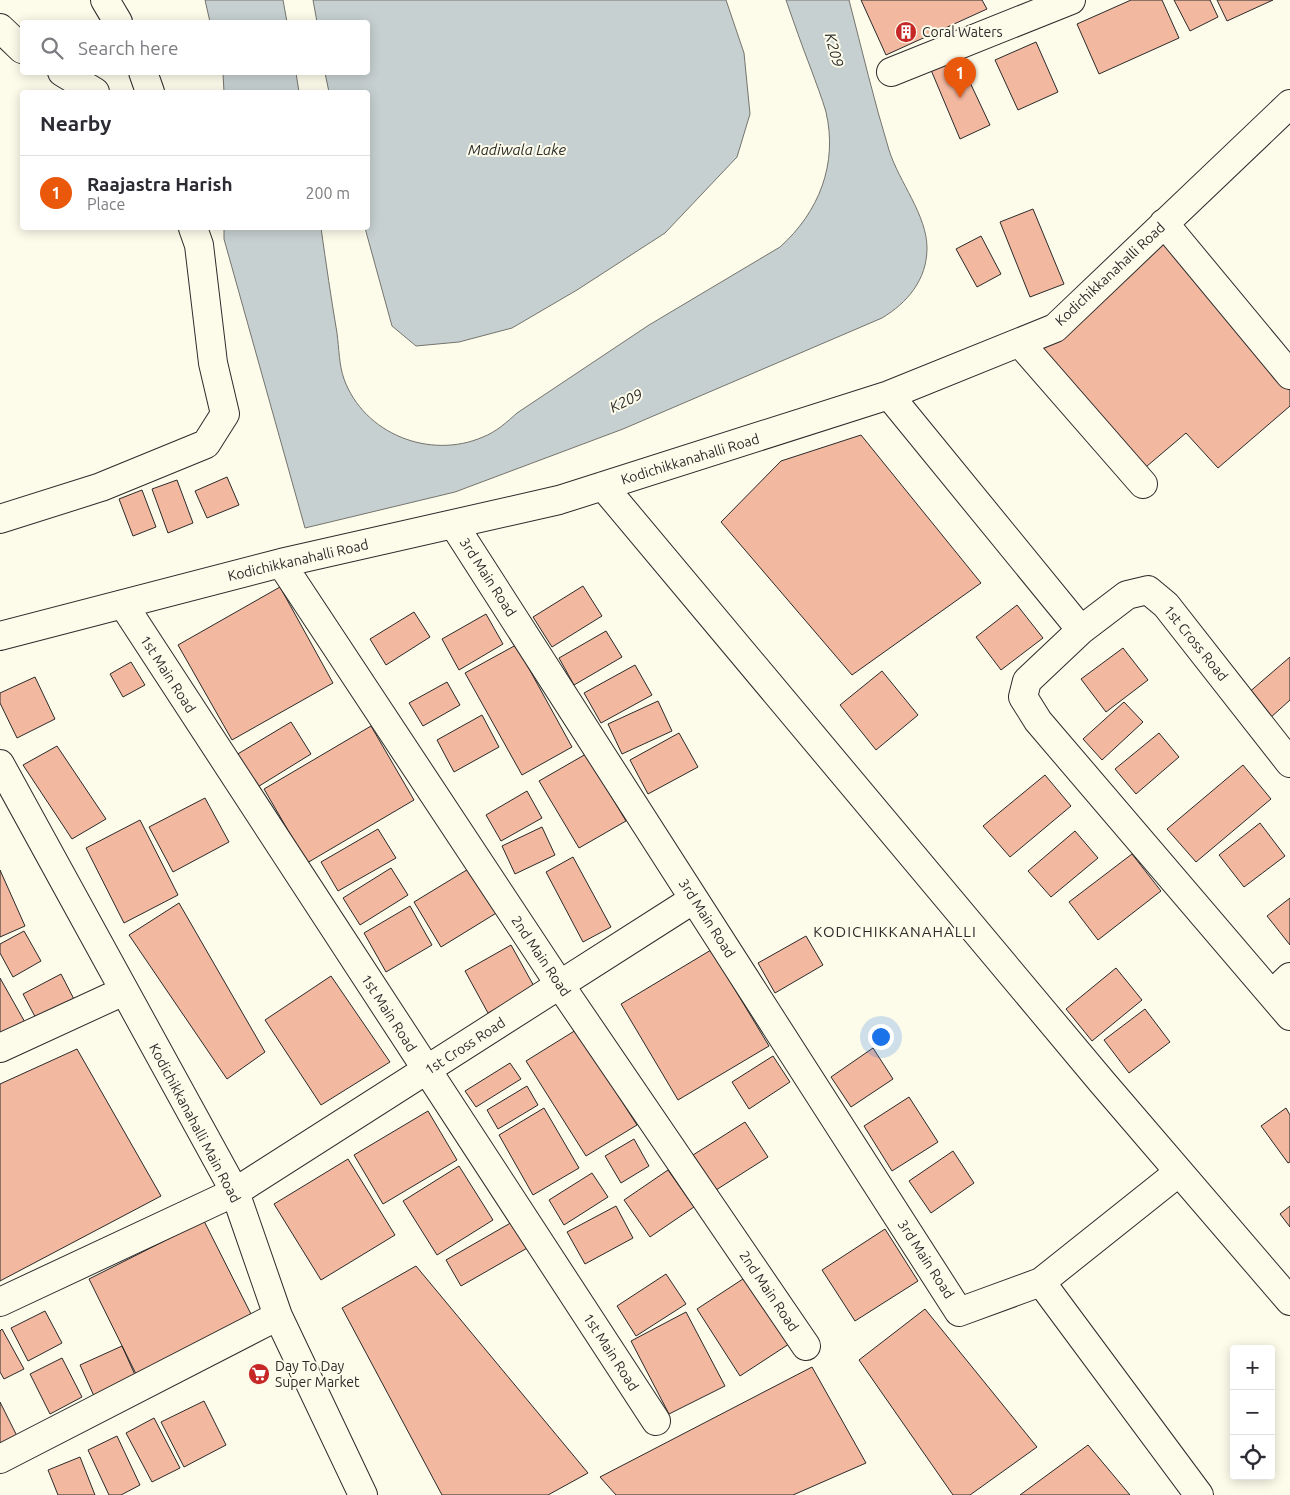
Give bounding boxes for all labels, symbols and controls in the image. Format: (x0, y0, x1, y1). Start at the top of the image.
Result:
search box (20, 20, 370, 75)
building icon: Coral Waters (894, 20, 918, 44)
place label: Coral Waters (922, 24, 1003, 40)
water label: K209 (822, 31, 847, 69)
icon: search (38, 34, 66, 62)
text: Search here (78, 37, 178, 59)
pin: 1 (944, 57, 976, 98)
text: Nearby (40, 111, 111, 135)
water label: Madiwala Lake (468, 141, 566, 158)
text: Raajastra Harish (87, 173, 233, 195)
text: 1 (51, 184, 61, 202)
text: 200 m (305, 184, 350, 202)
text: Place (87, 195, 125, 213)
street label: Kodichikkanahalli Road (1052, 219, 1168, 329)
water label: K209 (606, 385, 645, 416)
street label: Kodichikkanahalli Road (619, 430, 761, 488)
street label: 3rd Main Road (457, 535, 519, 619)
street label: Kodichikkanahalli Road (226, 536, 370, 584)
street label: 1st Cross Road (1161, 602, 1231, 684)
street label: 1st Main Road (137, 632, 199, 716)
street label: 3rd Main Road (676, 876, 738, 960)
street label: 2nd Main Road (508, 913, 574, 999)
district label: KODICHIKKANAHALLI (813, 923, 977, 940)
street label: 1st Main Road (358, 971, 420, 1055)
street label: 1st Cross Road (422, 1014, 508, 1078)
your location (868, 1024, 894, 1050)
street label: Kodichikkanahalli Main Road (146, 1041, 244, 1205)
street label: 3rd Main Road (895, 1217, 957, 1301)
street label: 2nd Main Road (736, 1248, 802, 1334)
street label: 1st Main Road (580, 1310, 642, 1394)
map controls (1230, 1345, 1275, 1480)
button: + (1230, 1345, 1275, 1390)
place label: Day To Day Super Market (275, 1358, 360, 1390)
supermarket icon: Day To Day Super Market (247, 1362, 271, 1386)
button: − (1230, 1390, 1275, 1435)
button: locate (1230, 1435, 1275, 1480)

